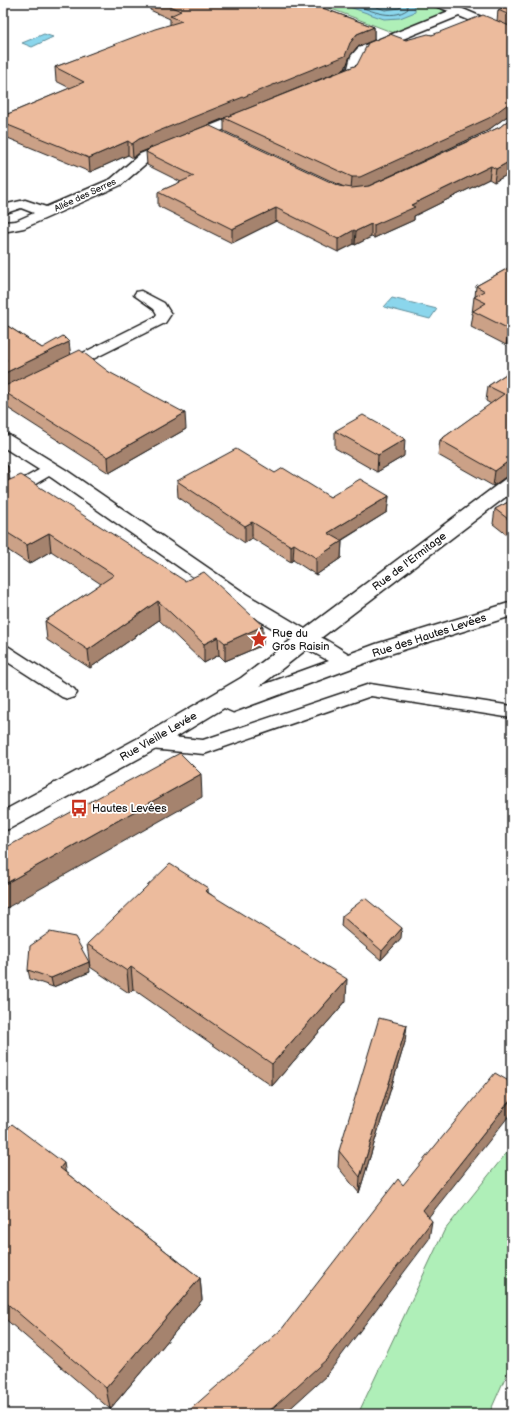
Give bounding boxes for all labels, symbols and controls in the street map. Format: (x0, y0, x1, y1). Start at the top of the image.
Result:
street label: Allée des Serres (53, 176, 118, 215)
street label: Rue de l'Ermitage (370, 529, 449, 593)
street label: Rue des Hautes Levées (370, 611, 488, 660)
place label: Rue du Gros Raisin (272, 627, 330, 653)
place icon: Rue du Gros Raisin (249, 629, 269, 649)
street label: Rue Vieille Levée (117, 709, 199, 764)
bus stop icon: Hautes Levées (69, 798, 89, 818)
place label: Hautes Levées (92, 802, 167, 815)

